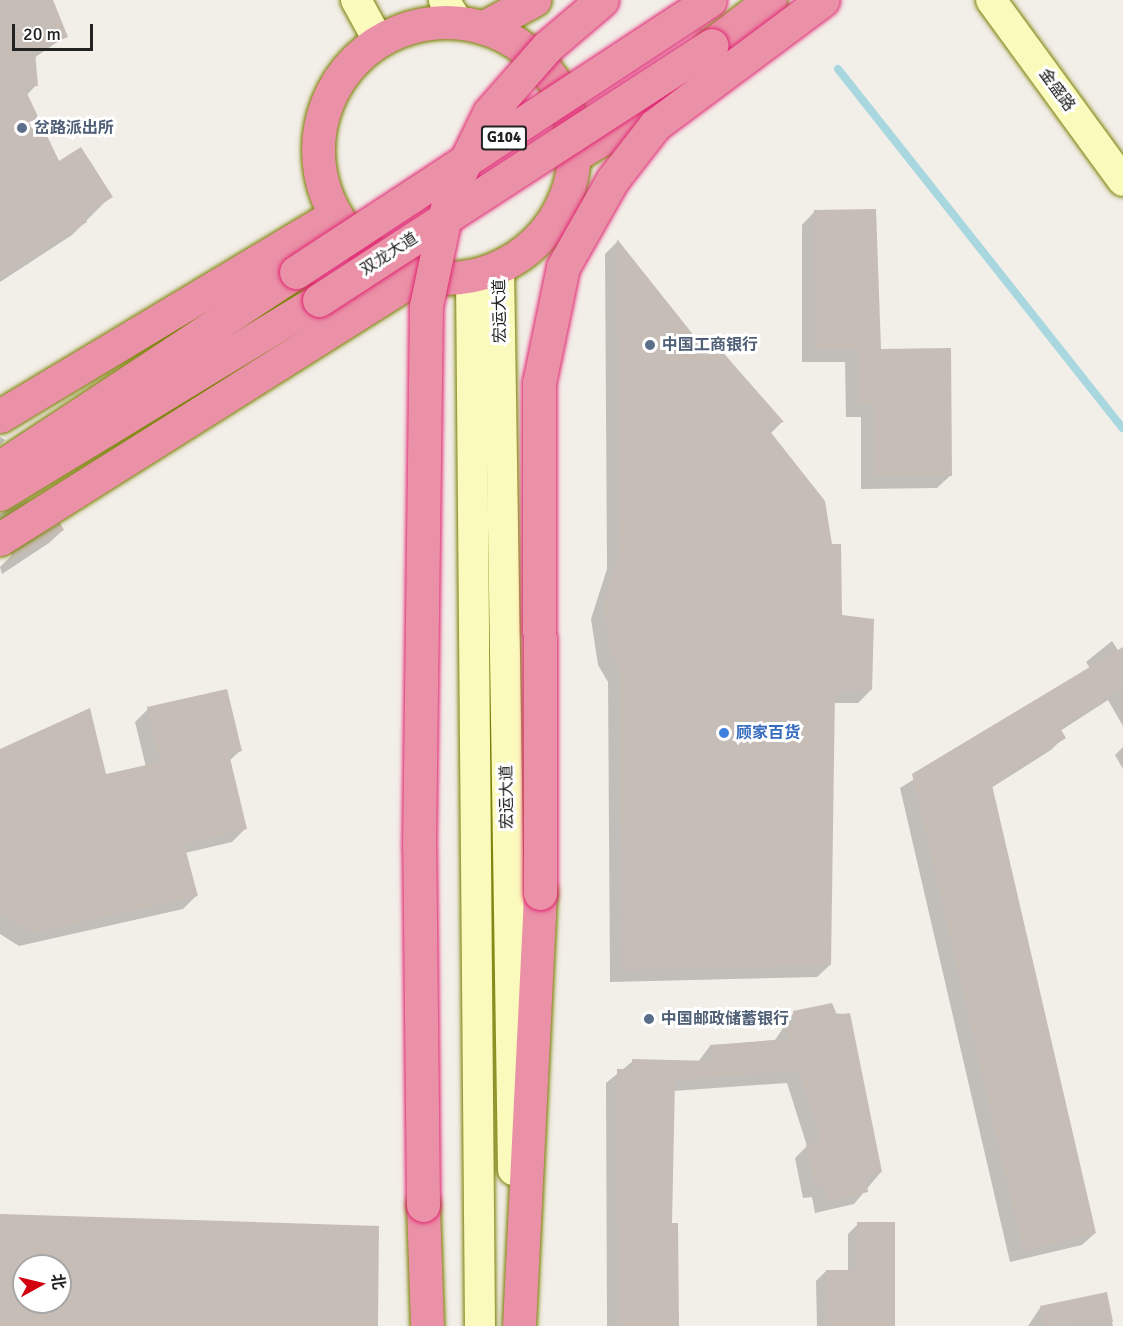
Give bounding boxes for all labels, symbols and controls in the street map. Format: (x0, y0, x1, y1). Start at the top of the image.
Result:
scale bar (15, 12, 96, 50)
text: 20 m (23, 23, 61, 45)
street label: 金盛路 (1035, 65, 1079, 115)
place label: 岔路派出所 (34, 118, 114, 138)
marker: 岔路派出所 (15, 121, 29, 135)
road number: G104 (480, 126, 528, 150)
street label: 双龙大道 (357, 229, 421, 279)
street label: 宏运大道 (490, 279, 510, 343)
place label: 中国工商银行 (662, 335, 758, 355)
marker: 中国工商银行 (643, 338, 657, 352)
place label: 顾家百货 (736, 723, 800, 743)
marker: 顾家百货 (717, 726, 731, 740)
street label: 宏运大道 (497, 765, 517, 829)
place label: 中国邮政储蓄银行 (661, 1009, 789, 1029)
marker: 中国邮政储蓄银行 (642, 1012, 656, 1026)
north arrow (12, 1254, 72, 1314)
text: 北 (47, 1272, 69, 1291)

